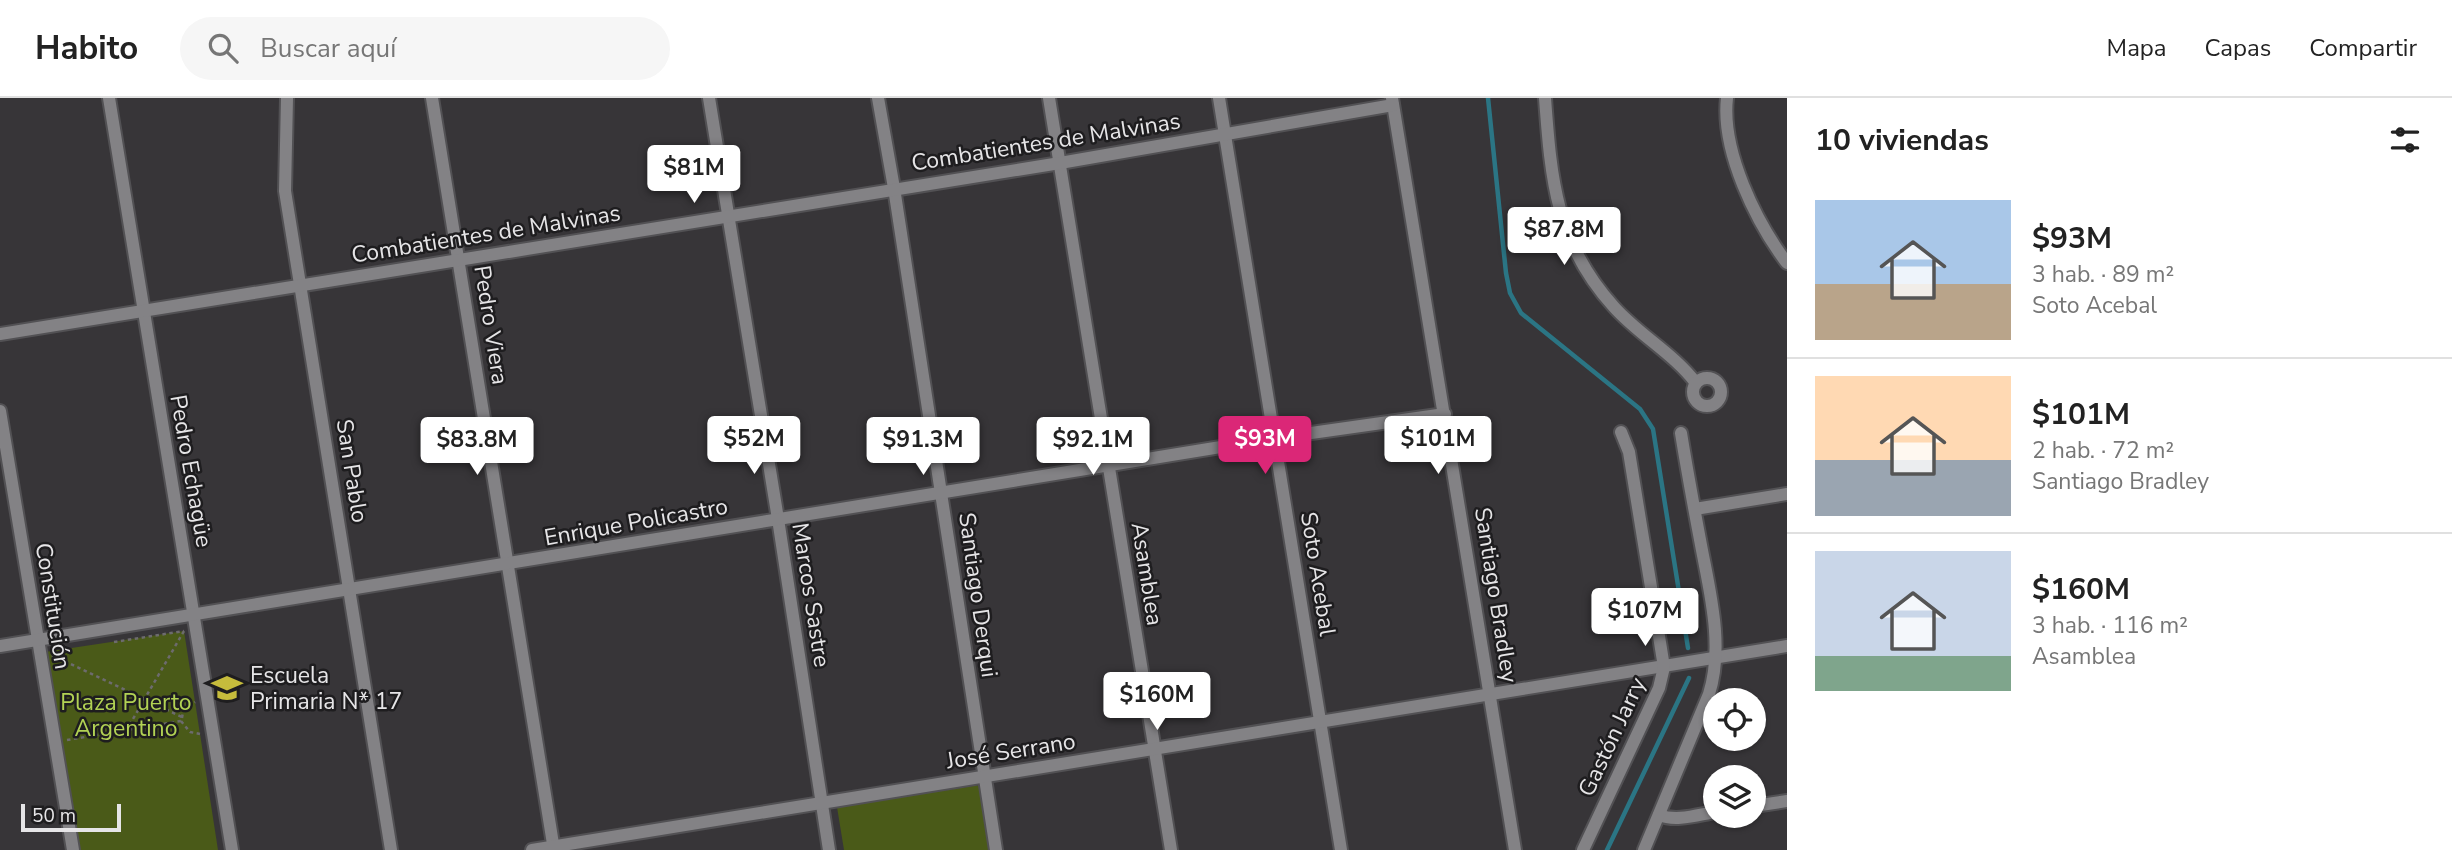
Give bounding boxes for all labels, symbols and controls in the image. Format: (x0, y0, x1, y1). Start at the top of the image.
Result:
search box (180, 17, 670, 80)
text: Habito (35, 26, 138, 71)
icon: search (204, 29, 242, 67)
text: Buscar aquí (260, 31, 396, 66)
text: Mapa (2107, 32, 2167, 64)
text: Capas (2205, 32, 2271, 64)
text: Compartir (2309, 32, 2417, 64)
street label: Combatientes de Malvinas (909, 105, 1183, 179)
text: 10 viviendas (1815, 120, 1989, 161)
icon: filters (2386, 121, 2424, 159)
pin: $81M (653, 146, 735, 205)
text: $81M (663, 152, 725, 183)
street label: Combatientes de Malvinas (349, 197, 623, 271)
pin: $87.8M (1507, 208, 1621, 267)
text: $87.8M (1524, 214, 1604, 245)
text: $93M (2032, 218, 2112, 259)
icon: home (1871, 228, 1955, 312)
text: 3 hab. · 89 m² (2032, 259, 2174, 290)
street label: Pedro Viera (466, 263, 516, 387)
text: Soto Acebal (2032, 290, 2157, 321)
street label: Pedro Echagüe (162, 392, 220, 550)
text: $101M (2032, 394, 2130, 435)
icon: home (1871, 404, 1955, 488)
pin: $52M (713, 416, 795, 476)
pin: $93M (1224, 416, 1306, 476)
pin: $101M (1389, 416, 1487, 476)
street label: San Pablo (329, 417, 375, 525)
pin: $83.8M (420, 418, 534, 477)
pin: $91.3M (866, 418, 980, 477)
pin: $92.1M (1036, 418, 1150, 477)
text: $52M (723, 423, 785, 454)
text: $93M (1234, 423, 1296, 454)
text: $101M (1400, 423, 1476, 454)
text: $83.8M (437, 424, 517, 455)
text: $91.3M (883, 424, 963, 455)
text: $92.1M (1053, 424, 1133, 455)
text: 2 hab. · 72 m² (2032, 435, 2174, 466)
text: Santiago Bradley (2032, 466, 2209, 497)
street label: Enrique Policastro (542, 491, 730, 553)
street label: Santiago Bradley (1467, 505, 1525, 685)
street label: Soto Acebal (1293, 510, 1343, 638)
street label: Santiago Derqui (951, 511, 1005, 679)
street label: Asamblea (1124, 520, 1170, 628)
street label: Marcos Sastre (784, 521, 838, 669)
street label: Constitución (28, 541, 78, 671)
text: $160M (2032, 569, 2130, 610)
icon: home (1871, 579, 1955, 663)
pin: $107M (1596, 588, 1694, 648)
text: $107M (1607, 595, 1683, 626)
text: 3 hab. · 116 m² (2032, 610, 2188, 641)
text: Asamblea (2032, 641, 2136, 672)
place label: Escuela Primaria N* 17 (250, 660, 402, 717)
school or university icon: Escuela Primaria N* 17 (210, 671, 244, 705)
pin: $160M (1108, 672, 1206, 732)
street label: Gastón Jarry (1571, 672, 1653, 802)
text: $160M (1119, 679, 1195, 710)
park label: Plaza Puerto Argentino (60, 687, 192, 744)
map controls (1703, 688, 1766, 828)
button: locate (1703, 688, 1766, 751)
street label: José Serrano (943, 726, 1078, 777)
button: layers (1703, 765, 1766, 828)
scale bar (21, 801, 121, 833)
text: 50 m (32, 803, 76, 829)

